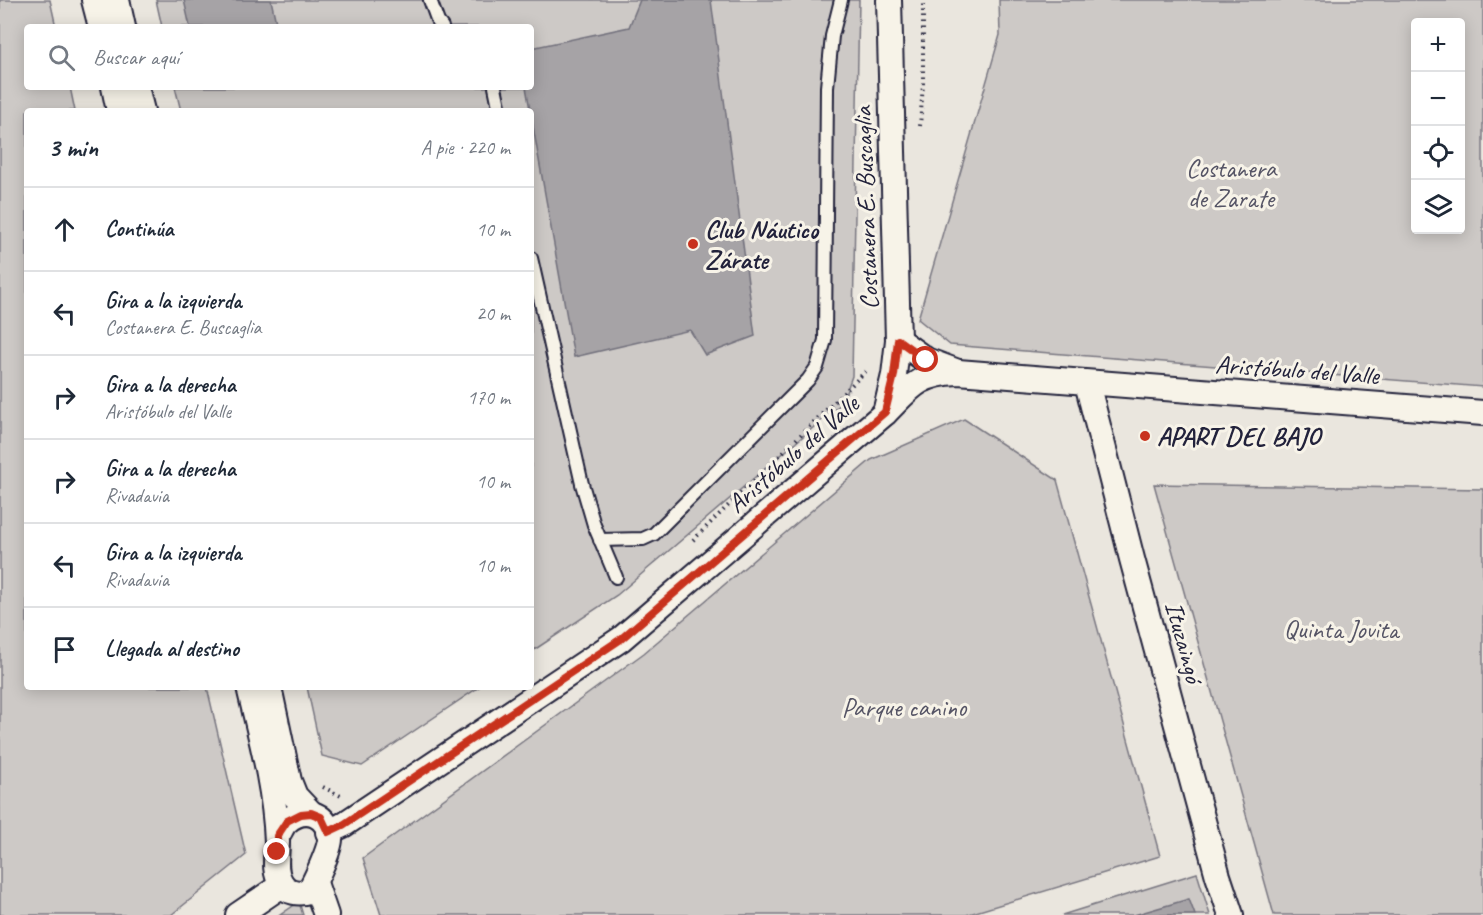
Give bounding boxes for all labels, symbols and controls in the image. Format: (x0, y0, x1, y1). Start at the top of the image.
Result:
map controls (1411, 18, 1465, 234)
button: + (1411, 18, 1465, 72)
search box (24, 24, 534, 90)
icon: search (45, 41, 78, 74)
text: Buscar aquí (93, 43, 179, 71)
button: − (1411, 72, 1465, 126)
street label: Costanera E. Buscaglia (846, 104, 886, 310)
button: locate (1411, 126, 1465, 180)
text: 3 min (48, 131, 98, 164)
text: A pie · 220 m (421, 135, 510, 160)
park label: Costanera de Zarate (1186, 152, 1278, 215)
button: layers (1411, 180, 1465, 234)
icon: ahead (48, 213, 81, 246)
place label: Club Náutico Zárate (705, 213, 820, 276)
text: Continúa (105, 215, 173, 243)
text: 10 m (476, 217, 510, 242)
marker: Club Náutico Zárate (686, 237, 700, 251)
text: Gira a la izquierda (105, 287, 242, 315)
icon: left (48, 297, 81, 330)
text: 20 m (476, 301, 510, 326)
text: Costanera E. Buscaglia (105, 315, 261, 340)
route start (912, 346, 938, 372)
street label: Aristóbulo del Valle (1214, 348, 1381, 392)
text: Gira a la derecha (105, 371, 236, 399)
icon: right (48, 381, 81, 414)
text: 170 m (467, 385, 510, 410)
street label: Aristóbulo del Valle (720, 387, 867, 520)
text: Aristóbulo del Valle (105, 399, 231, 424)
place label: APART DEL BAJO (1157, 420, 1323, 453)
marker: APART DEL BAJO (1138, 429, 1152, 443)
text: Gira a la derecha (105, 455, 236, 483)
icon: right (48, 465, 81, 498)
text: 10 m (476, 469, 510, 494)
text: Rivadavia (105, 483, 169, 508)
text: Gira a la izquierda (105, 539, 242, 567)
icon: left (48, 549, 81, 582)
text: 10 m (476, 553, 510, 578)
text: Rivadavia (105, 567, 169, 592)
street label: Ituzaingó (1157, 598, 1212, 690)
park label: Quinta Jovita (1284, 613, 1401, 646)
icon: arrive (48, 633, 81, 666)
text: Llegada al destino (105, 635, 239, 663)
park label: Parque canino (842, 691, 968, 724)
route end (263, 838, 289, 864)

